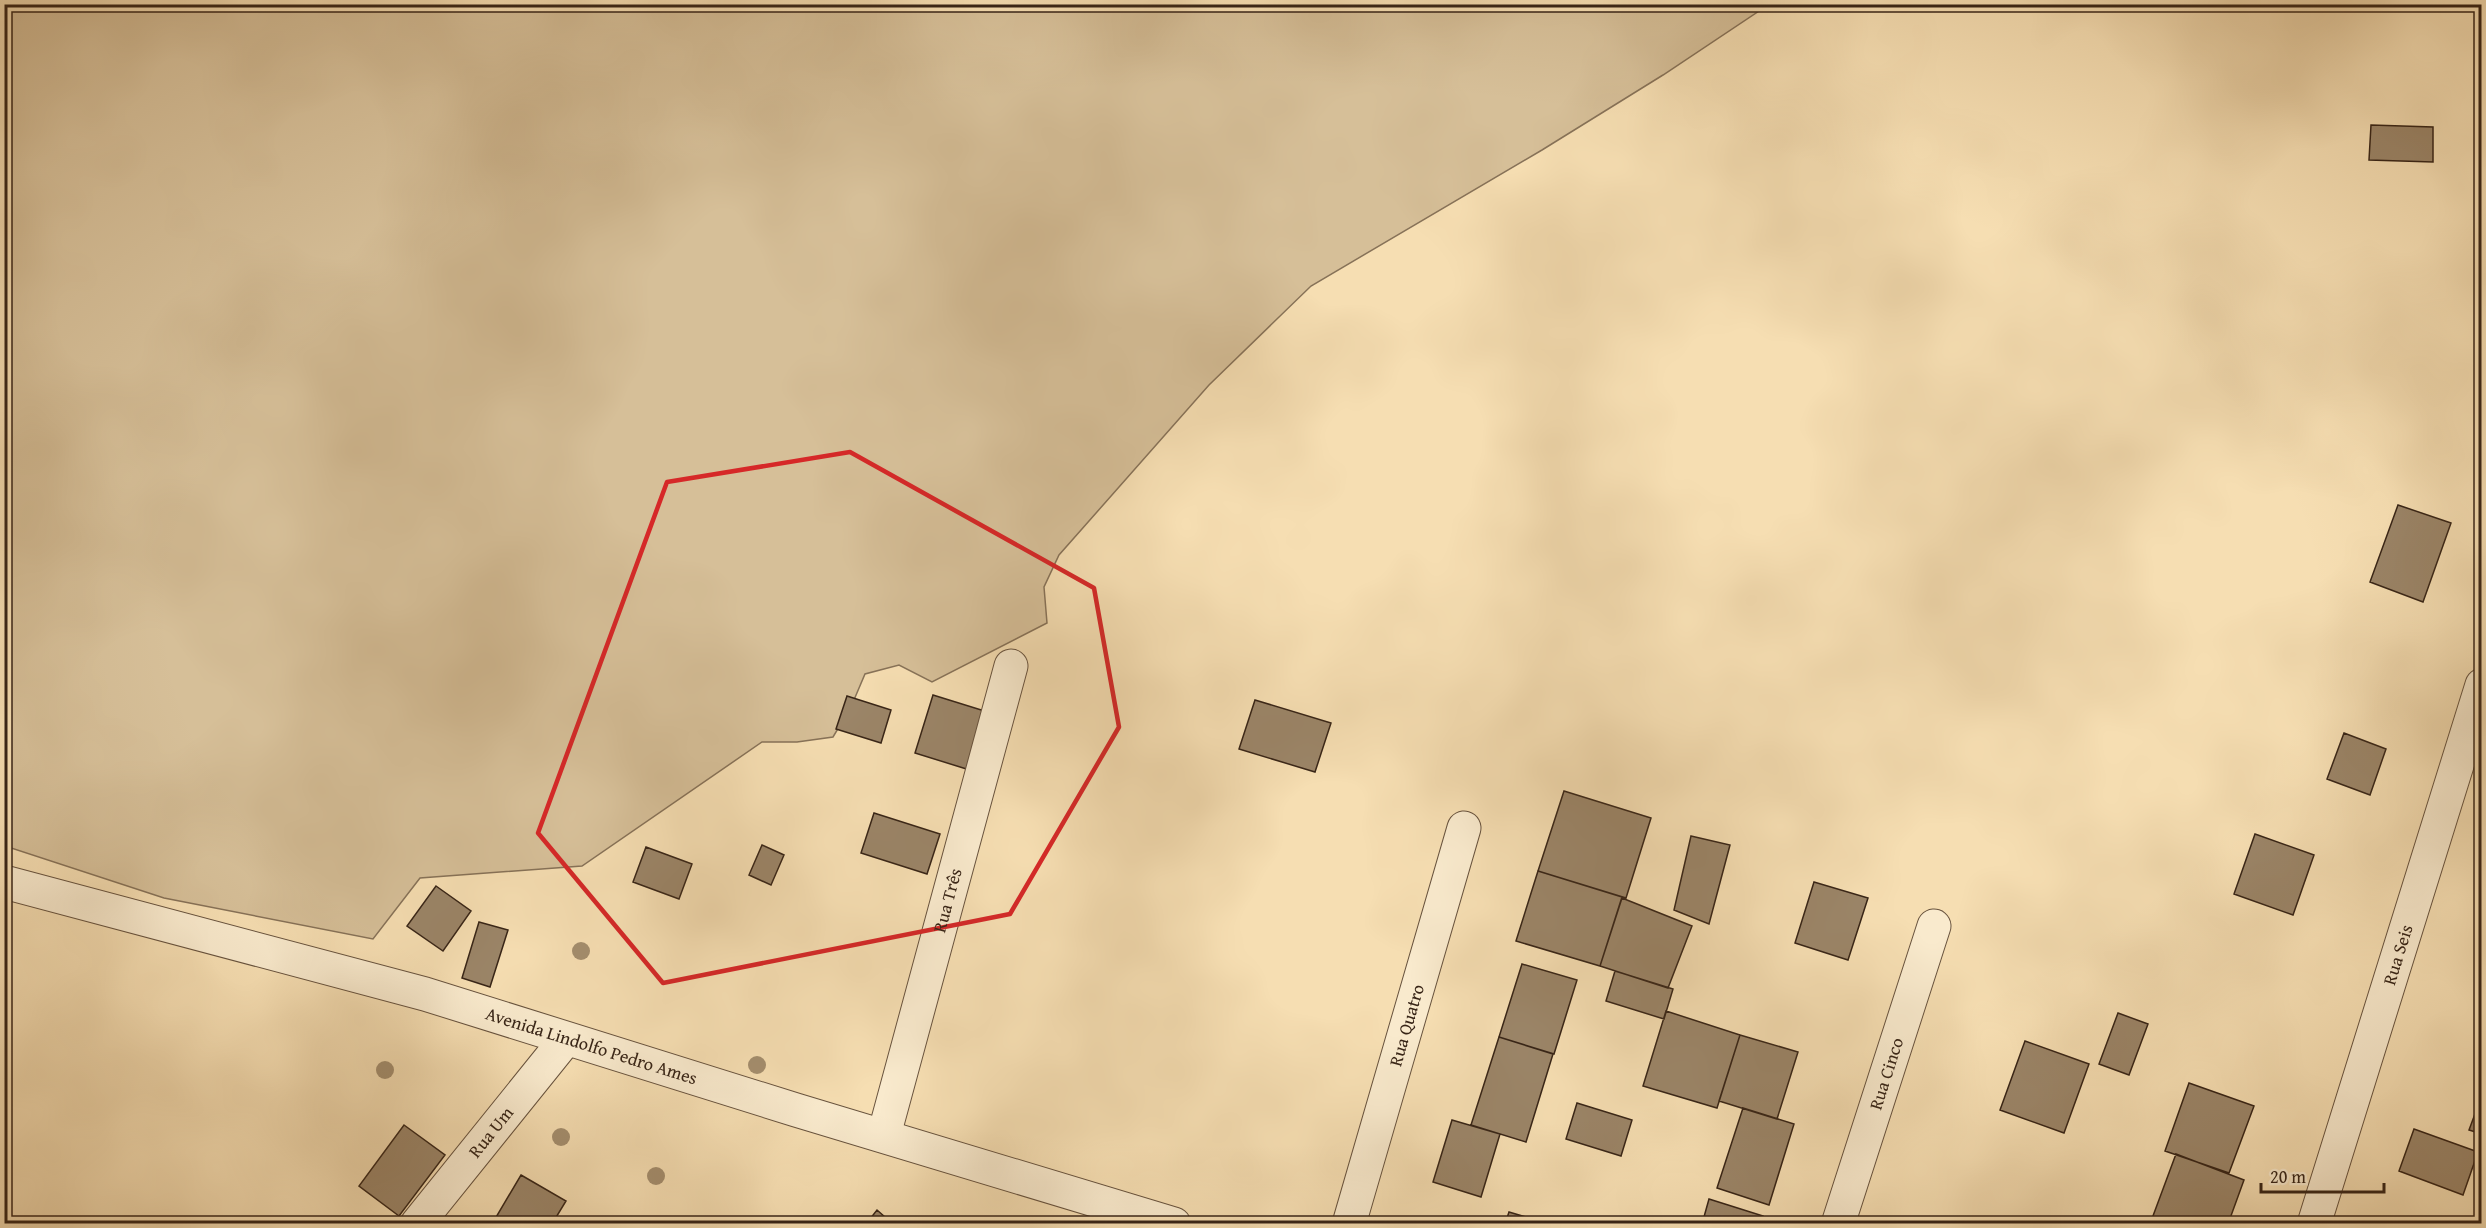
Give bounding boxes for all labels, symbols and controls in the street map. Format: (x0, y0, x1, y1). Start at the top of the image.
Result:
street label: Rua Três (925, 865, 969, 936)
street label: Rua Seis (2375, 921, 2420, 988)
street label: Rua Quatro (1381, 981, 1431, 1069)
street label: Avenida Lindolfo Pedro Ames (482, 1000, 701, 1091)
street label: Rua Cinco (1862, 1034, 1910, 1113)
street label: Rua Um (462, 1100, 520, 1163)
scale bar (2261, 1156, 2384, 1194)
text: 20 m (2270, 1163, 2306, 1190)

